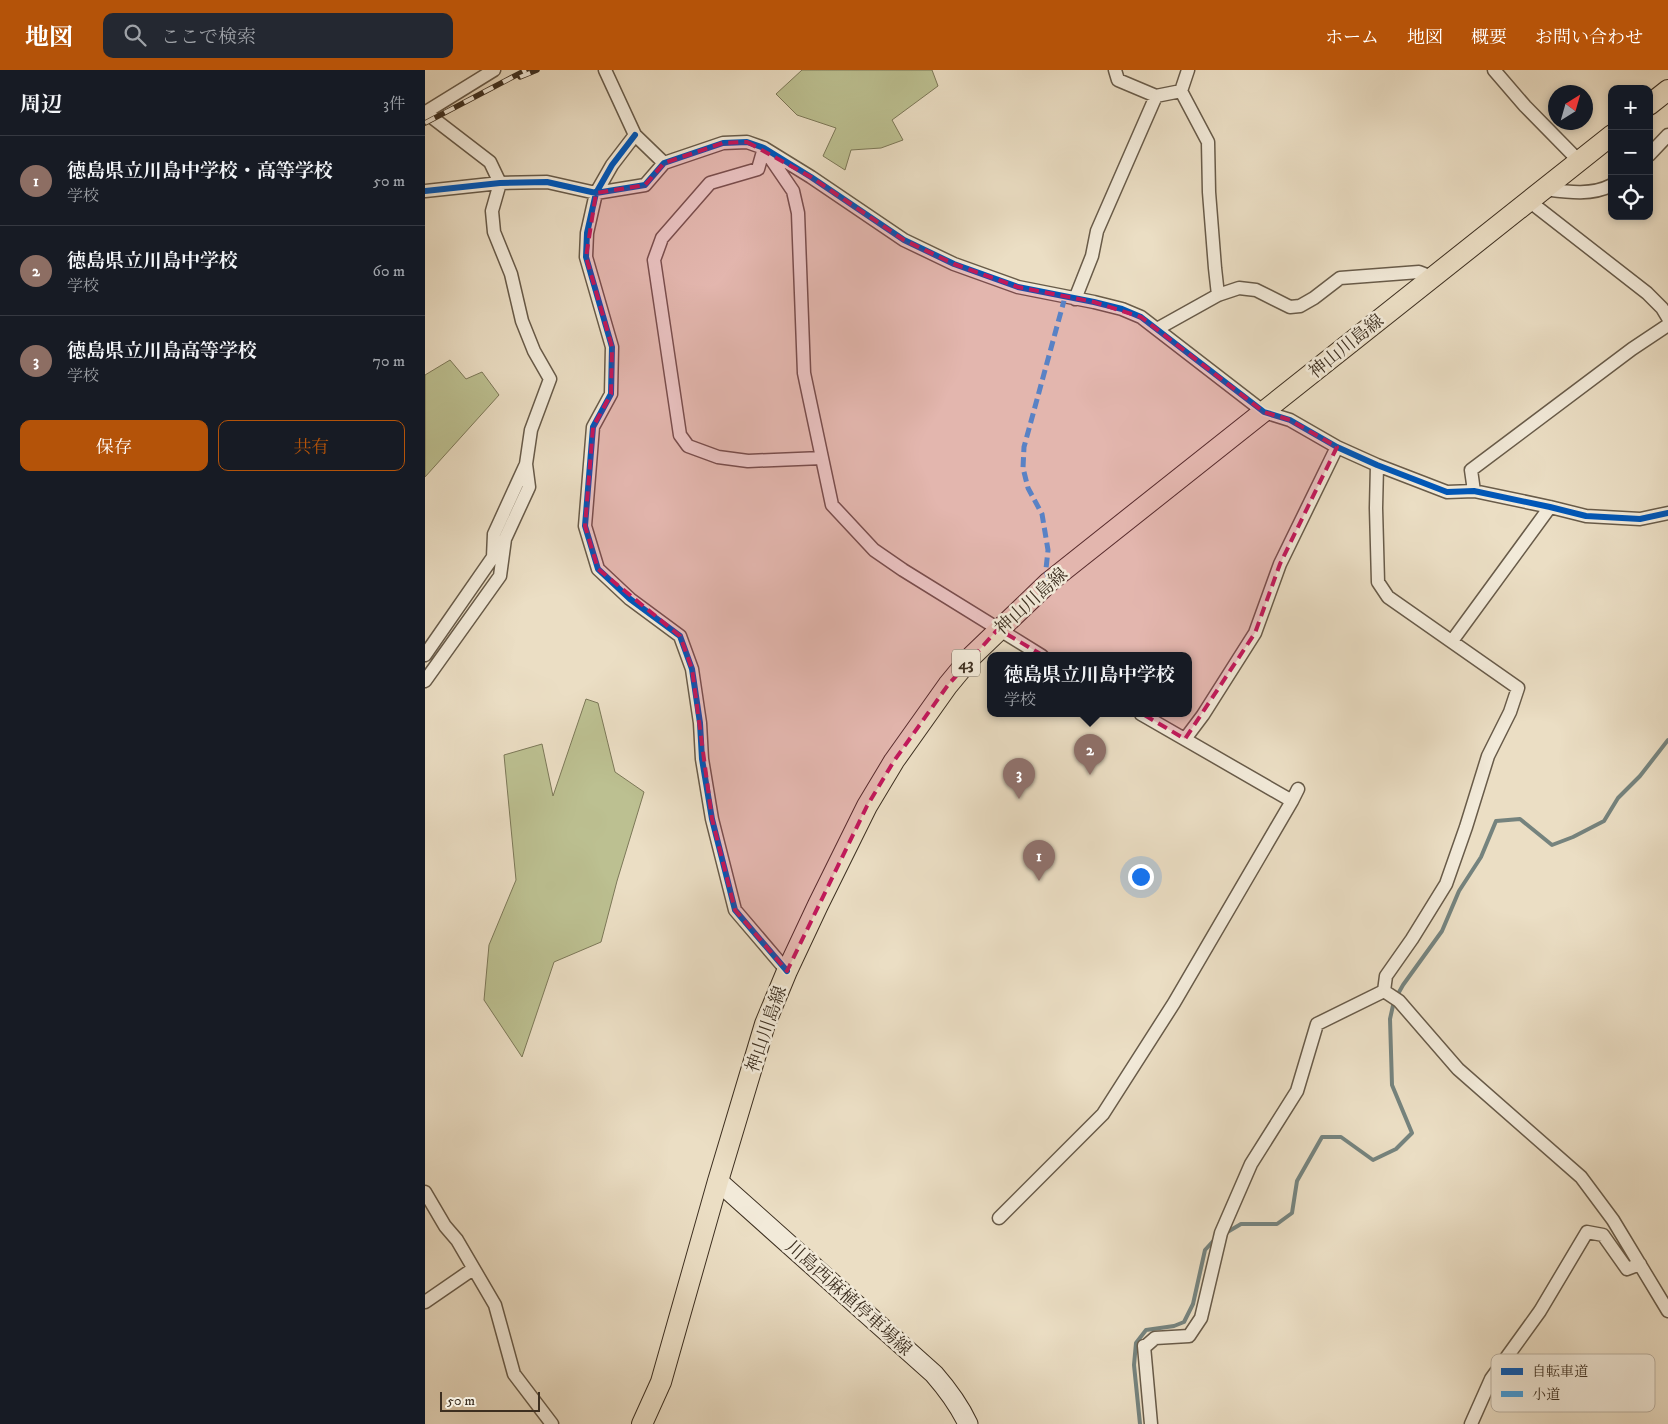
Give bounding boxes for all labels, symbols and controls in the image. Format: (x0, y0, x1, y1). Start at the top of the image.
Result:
search box (103, 13, 453, 58)
icon: search (121, 21, 149, 49)
text: 地図 (25, 23, 73, 53)
text: ここで検索 (161, 26, 256, 49)
text: ホーム (1325, 27, 1379, 49)
text: 地図 (1407, 27, 1443, 49)
text: 概要 (1471, 27, 1507, 49)
text: お問い合わせ (1535, 27, 1643, 49)
north arrow (1548, 85, 1593, 130)
map controls (1608, 85, 1653, 220)
button: + (1608, 85, 1653, 130)
text: 周辺 (20, 92, 62, 118)
text: 3件 (383, 94, 405, 114)
button: − (1608, 130, 1653, 175)
text: 徳島県立川島中学校・高等学校 (67, 160, 333, 183)
text: 1 (33, 171, 39, 191)
text: 50 m (373, 171, 405, 191)
button: locate (1608, 175, 1653, 220)
text: 学校 (67, 186, 99, 206)
text: 徳島県立川島中学校 (67, 250, 238, 273)
text: 2 (32, 261, 40, 281)
text: 60 m (373, 261, 405, 281)
text: 学校 (67, 276, 99, 296)
street label: 神山川島線 (1305, 310, 1389, 384)
text: 徳島県立川島高等学校 (67, 340, 257, 363)
text: 3 (33, 351, 39, 371)
text: 70 m (373, 351, 405, 371)
text: 学校 (67, 366, 99, 386)
button: 保存 (20, 420, 208, 471)
button: 共有 (218, 420, 405, 471)
street label: 神山川島線 (991, 563, 1072, 640)
road number: 43 (952, 650, 980, 676)
popup (987, 652, 1192, 717)
text: 徳島県立川島中学校 (1004, 664, 1175, 687)
text: 学校 (1004, 690, 1036, 710)
pin: 2 (1074, 734, 1106, 775)
pin: 3 (1003, 758, 1035, 799)
pin: 1 (1023, 840, 1055, 881)
your location (1128, 864, 1154, 890)
street label: 神山川島線 (742, 983, 792, 1075)
street label: 川島西麻植停車場線 (781, 1236, 916, 1361)
legend (1491, 1354, 1655, 1412)
text: 自転車道 (1532, 1363, 1588, 1381)
text: 小道 (1532, 1386, 1560, 1404)
scale bar (440, 1389, 540, 1412)
text: 50 m (447, 1392, 475, 1410)

